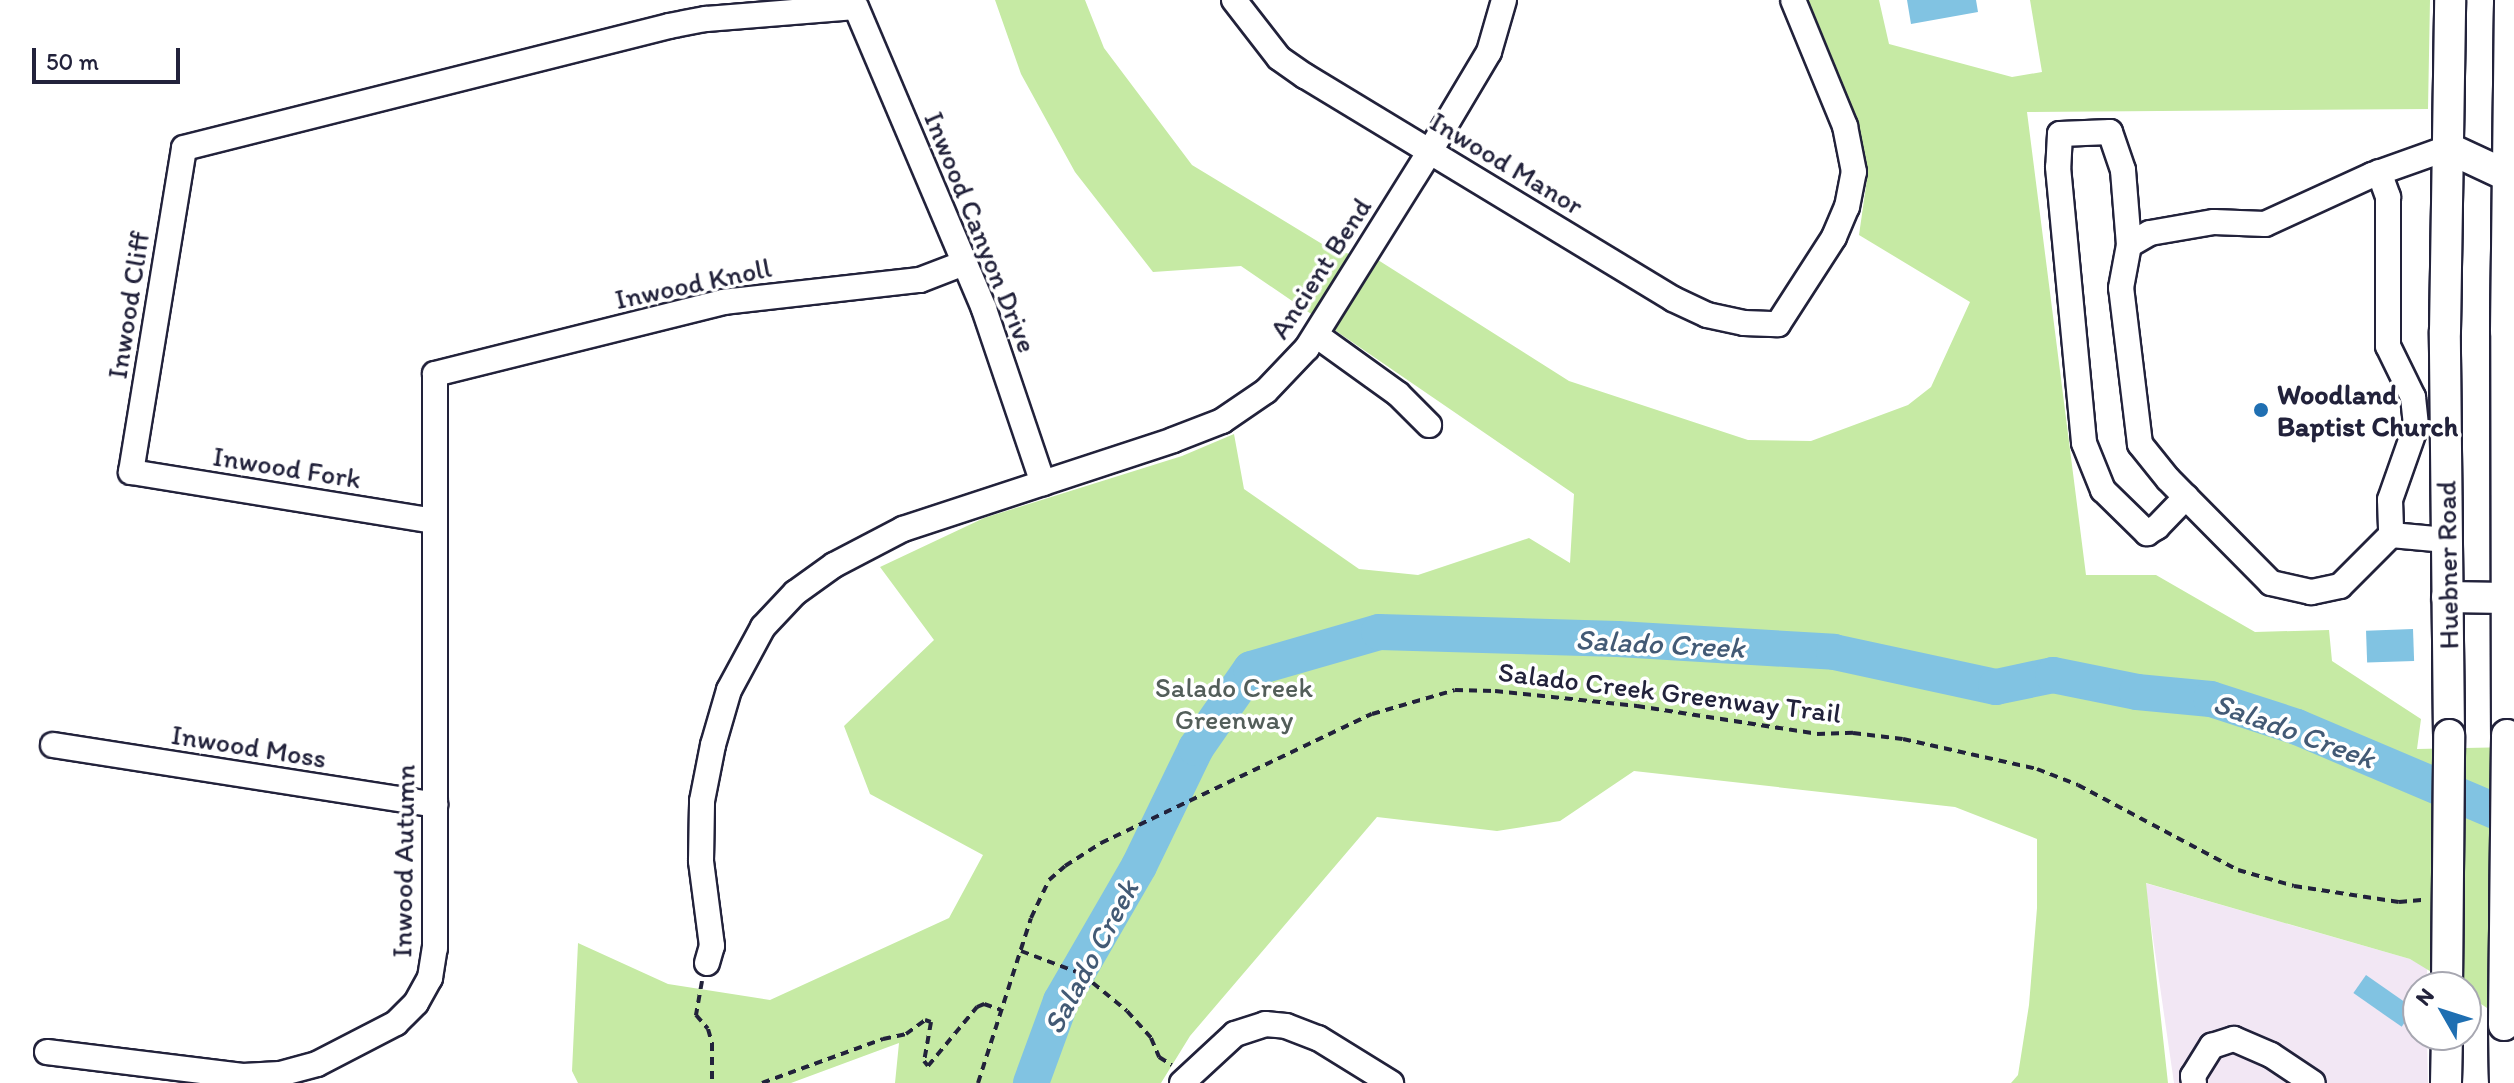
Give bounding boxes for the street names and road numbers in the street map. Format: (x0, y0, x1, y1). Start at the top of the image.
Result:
street label: Inwood Manor (1424, 104, 1590, 222)
street label: Inwood Canyon Drive (917, 107, 1045, 357)
street label: Ancient Bend (1262, 191, 1378, 345)
street label: Inwood Cliff (100, 229, 156, 381)
street label: Inwood Knoll (612, 250, 774, 316)
street label: Inwood Fork (211, 439, 363, 495)
street label: Huebner Road (2429, 480, 2465, 650)
street label: Salado Creek Greenway Trail (1498, 654, 1842, 730)
street label: Inwood Moss (169, 717, 329, 775)
street label: Inwood Autumn (385, 764, 421, 958)

